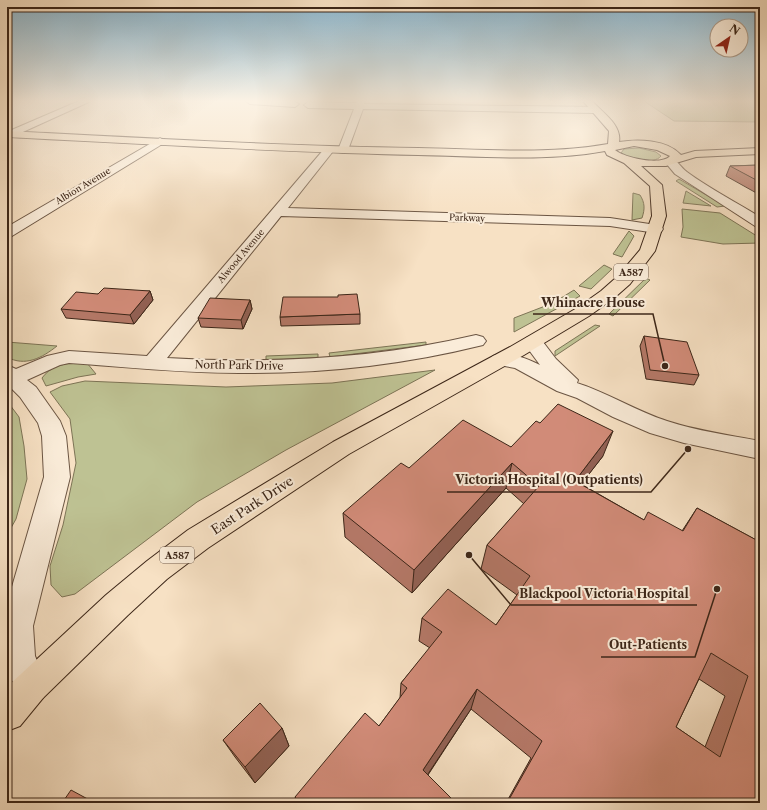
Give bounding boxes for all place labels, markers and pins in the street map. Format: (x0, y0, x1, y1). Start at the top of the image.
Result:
callout: Whinacre House (533, 290, 653, 314)
callout: Victoria Hospital (Outpatients) (447, 468, 651, 492)
callout: Blackpool Victoria Hospital (511, 581, 697, 605)
callout: Out-Patients (601, 633, 695, 657)

